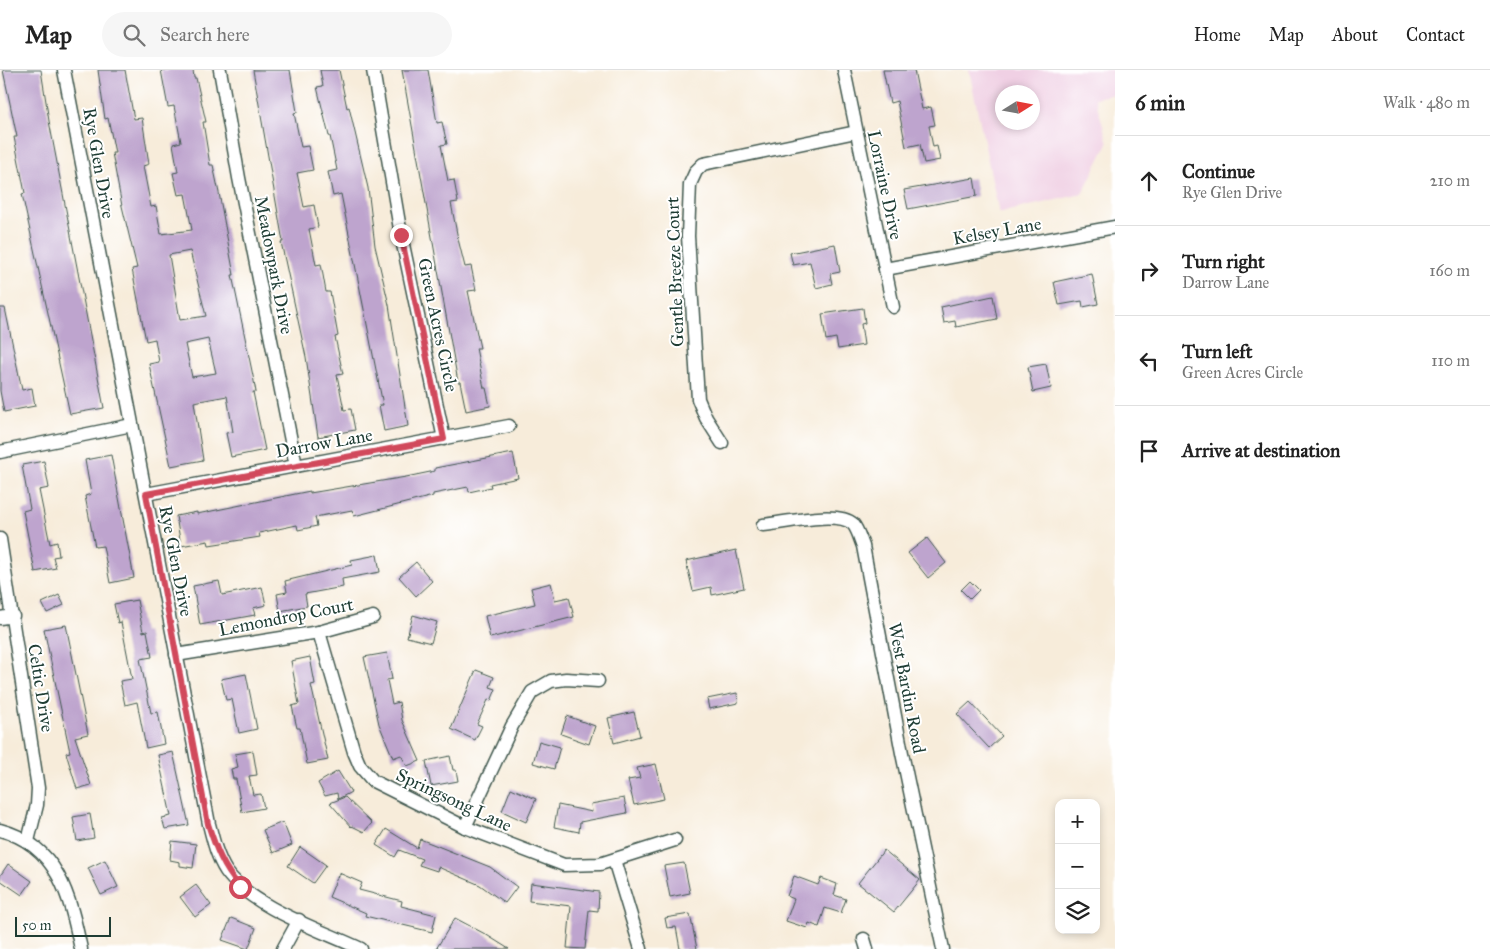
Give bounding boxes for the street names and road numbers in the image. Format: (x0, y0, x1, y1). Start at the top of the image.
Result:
street label: Rye Glen Drive (78, 106, 120, 220)
street label: Lorraine Drive (863, 128, 907, 242)
street label: Meadowpark Drive (250, 194, 298, 336)
street label: Gentle Breeze Court (661, 196, 689, 347)
street label: Kelsey Lane (951, 212, 1043, 250)
street label: Green Acres Circle (413, 256, 463, 394)
street label: Darrow Lane (274, 424, 374, 462)
street label: Rye Glen Drive (154, 504, 198, 618)
street label: Lemondrop Court (217, 593, 356, 641)
street label: West Bardin Road (884, 621, 930, 755)
street label: Celtic Drive (23, 642, 59, 734)
street label: Springsong Lane (392, 764, 515, 837)

